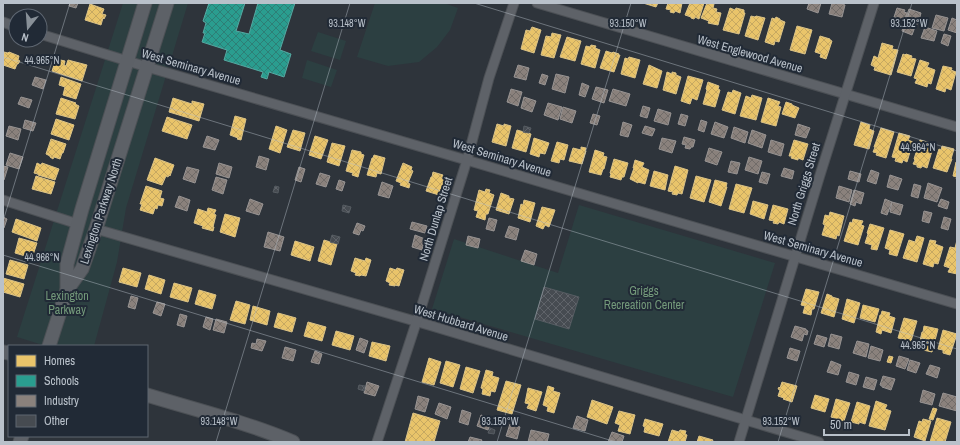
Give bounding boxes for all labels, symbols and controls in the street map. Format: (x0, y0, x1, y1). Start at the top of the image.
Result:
north arrow (8, 8, 48, 48)
text: 93.148°W (329, 17, 366, 30)
text: 93.150°W (610, 17, 647, 30)
text: 93.152°W (891, 17, 928, 30)
text: N (20, 30, 30, 45)
street label: West Englewood Avenue (695, 31, 805, 77)
street label: West Seminary Avenue (140, 45, 242, 89)
text: 44.965°N (25, 54, 60, 67)
street label: West Seminary Avenue (451, 135, 553, 181)
street label: North Griggs Street (784, 141, 824, 227)
text: 44.964°N (901, 141, 936, 154)
street label: Lexington Parkway North (76, 156, 126, 266)
street label: North Dunlap Street (416, 175, 456, 263)
street label: West Seminary Avenue (762, 227, 864, 271)
text: 44.966°N (25, 251, 60, 264)
park label: Griggs Recreation Center (604, 283, 685, 313)
park label: Lexington Parkway (45, 288, 89, 318)
street label: West Hubbard Avenue (412, 301, 510, 345)
text: 44.965°N (901, 339, 936, 352)
legend (8, 345, 148, 437)
text: Homes (44, 353, 75, 369)
text: Schools (44, 373, 79, 389)
text: Industry (44, 393, 79, 409)
scale bar (824, 411, 909, 437)
text: Other (44, 413, 69, 429)
text: 93.148°W (201, 415, 238, 428)
text: 93.150°W (482, 415, 519, 428)
text: 93.152°W (763, 415, 800, 428)
text: 50 m (830, 417, 852, 433)

